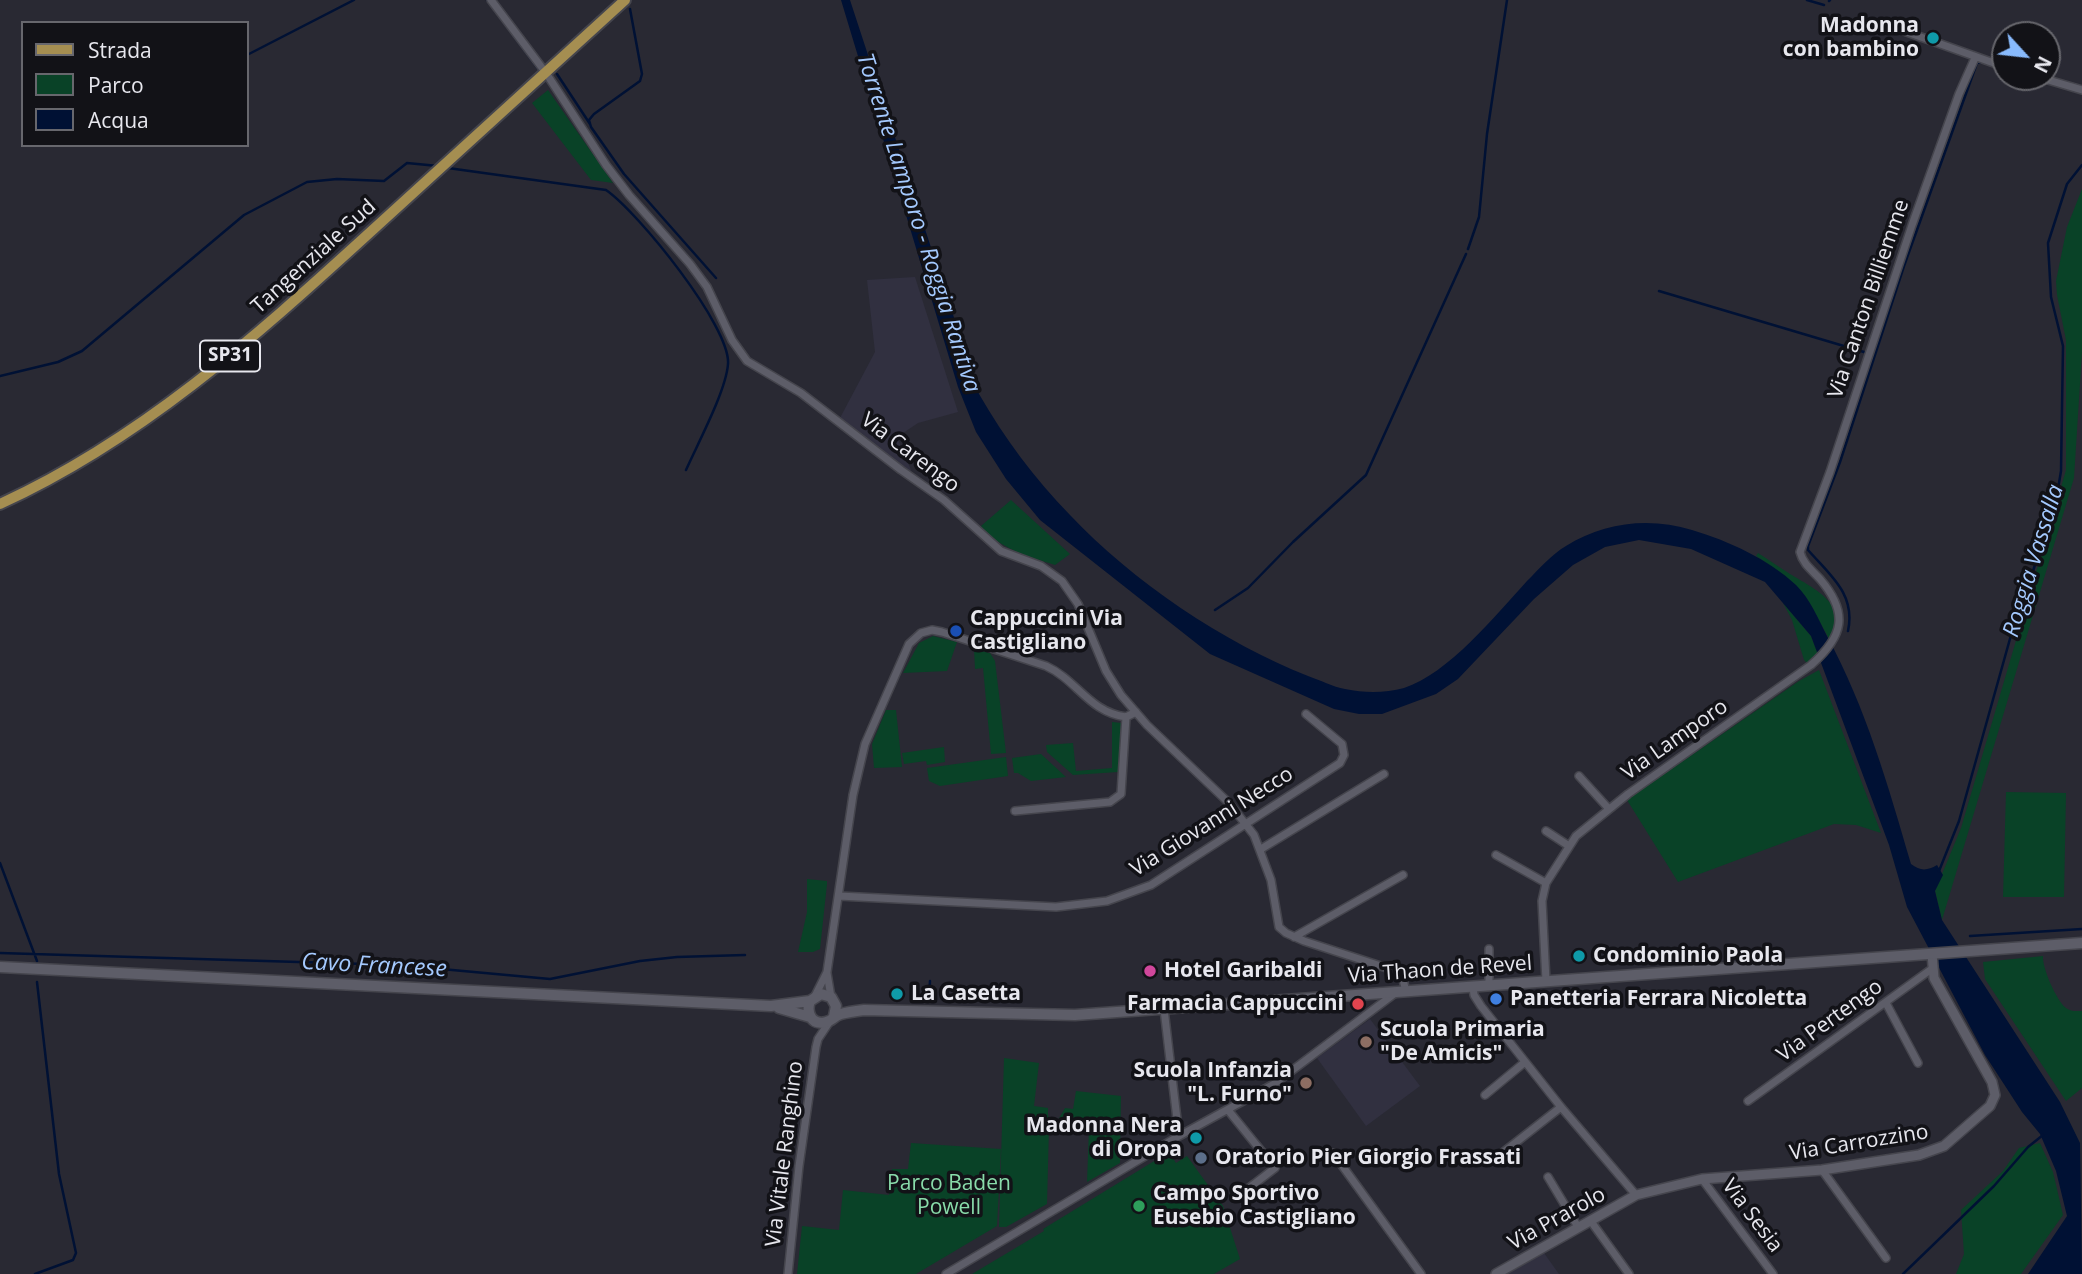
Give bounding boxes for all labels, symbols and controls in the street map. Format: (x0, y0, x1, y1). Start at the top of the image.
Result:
place label: Madonna con bambino (1783, 13, 1919, 63)
legend (21, 21, 248, 147)
north arrow (1991, 21, 2061, 91)
marker: Madonna con bambino (1925, 30, 1941, 46)
text: Strada (88, 36, 152, 64)
water label: Torrente Lamporo - Roggia Rantiva (850, 50, 986, 396)
text: N (2028, 52, 2058, 77)
text: Parco (88, 71, 144, 99)
text: Acqua (88, 106, 149, 134)
street label: Tangenziale Sud (247, 195, 381, 319)
street label: Via Canton Billiemme (1823, 196, 1915, 402)
road number: SP31 (200, 340, 260, 372)
street label: Via Carengo (856, 408, 964, 498)
water label: Roggia Vassalla (1998, 481, 2070, 641)
place label: Cappuccini Via Castigliano (970, 606, 1123, 656)
marker: Cappuccini Via Castigliano (948, 623, 964, 639)
street label: Via Lamporo (1617, 694, 1733, 786)
street label: Via Giovanni Necco (1126, 762, 1298, 882)
place label: Condominio Paola (1593, 943, 1783, 969)
water label: Cavo Francese (301, 948, 447, 984)
marker: Condominio Paola (1571, 948, 1587, 964)
street label: Via Thaon de Revel (1347, 951, 1533, 989)
place label: Hotel Garibaldi (1164, 958, 1322, 984)
marker: Hotel Garibaldi (1142, 963, 1158, 979)
street label: Via Pertengo (1772, 974, 1888, 1068)
place label: La Casetta (911, 981, 1021, 1007)
marker: La Casetta (889, 986, 905, 1002)
place label: Panetteria Ferrara Nicoletta (1510, 986, 1807, 1012)
place label: Farmacia Cappuccini (1127, 991, 1344, 1017)
marker: Panetteria Ferrara Nicoletta (1488, 991, 1504, 1007)
marker: Farmacia Cappuccini (1350, 996, 1366, 1012)
place label: Scuola Primaria "De Amicis" (1380, 1017, 1545, 1067)
marker: Scuola Primaria "De Amicis" (1358, 1034, 1374, 1050)
place label: Scuola Infanzia "L. Furno" (1134, 1058, 1292, 1108)
street label: Via Vitale Ranghino (761, 1060, 809, 1248)
marker: Scuola Infanzia "L. Furno" (1298, 1075, 1314, 1091)
place label: Madonna Nera di Oropa (1026, 1113, 1182, 1163)
street label: Via Carrozzino (1788, 1120, 1930, 1166)
marker: Madonna Nera di Oropa (1188, 1130, 1204, 1146)
place label: Oratorio Pier Giorgio Frassati (1215, 1145, 1521, 1171)
marker: Oratorio Pier Giorgio Frassati (1193, 1150, 1209, 1166)
park label: Parco Baden Powell (887, 1171, 1011, 1221)
street label: Via Sesia (1716, 1174, 1788, 1258)
place label: Campo Sportivo Eusebio Castigliano (1153, 1181, 1356, 1231)
street label: Via Prarolo (1504, 1182, 1610, 1256)
marker: Campo Sportivo Eusebio Castigliano (1131, 1198, 1147, 1214)

